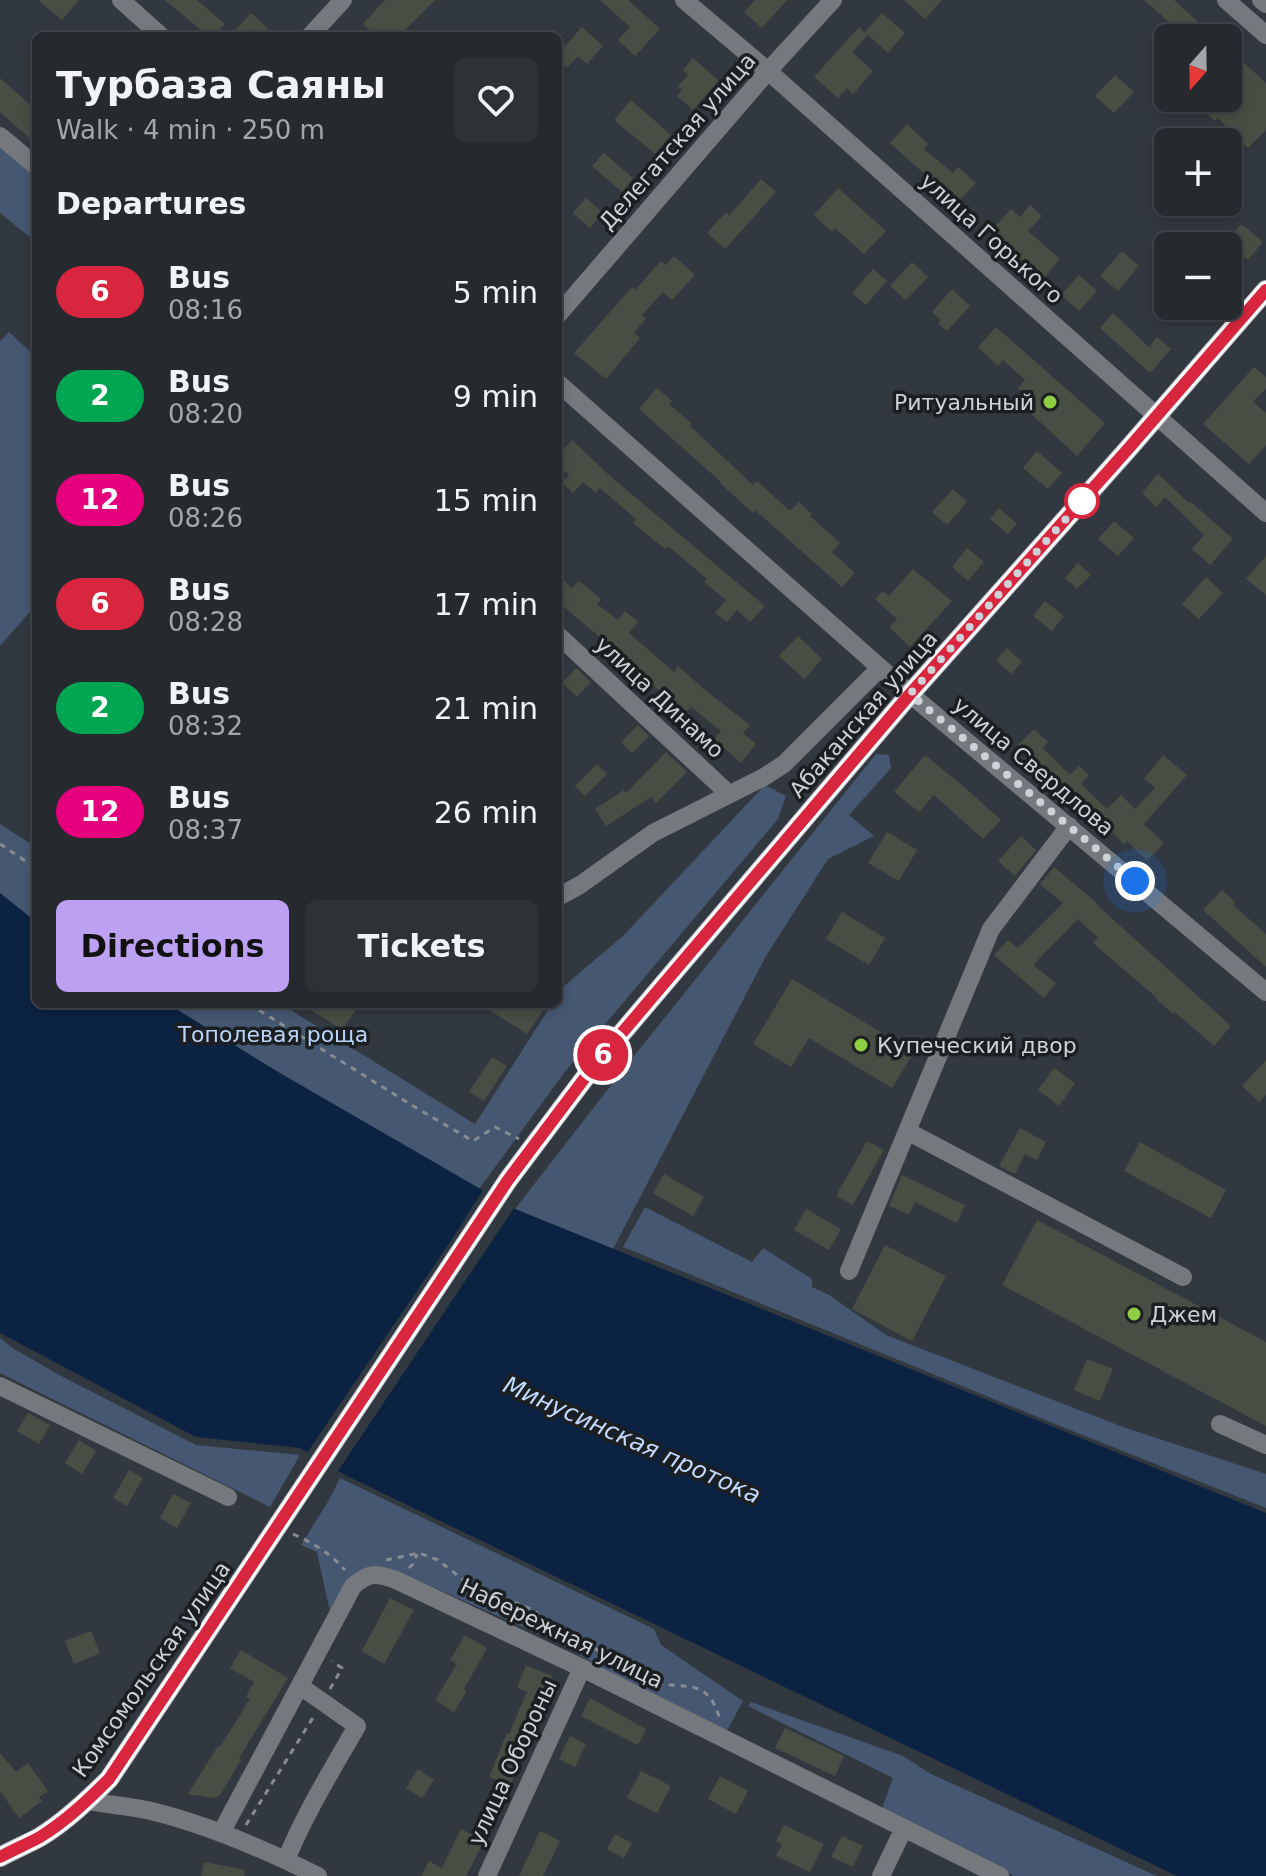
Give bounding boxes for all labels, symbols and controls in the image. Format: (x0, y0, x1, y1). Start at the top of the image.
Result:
north arrow (1154, 24, 1242, 112)
map controls (1154, 24, 1242, 320)
street label: Делегатская улица (594, 48, 761, 234)
button: heart (454, 58, 538, 142)
text: Турбаза Саяны (56, 63, 386, 107)
text: Walk · 4 min · 250 m (56, 115, 325, 145)
button: + (1154, 128, 1242, 216)
street label: улица Горького (916, 168, 1068, 309)
text: Departures (56, 186, 246, 221)
button: − (1154, 232, 1242, 320)
text: Bus (168, 260, 230, 295)
text: 6 (90, 275, 110, 308)
text: 5 min (453, 275, 538, 310)
text: 08:16 (168, 295, 243, 325)
text: Bus (168, 364, 230, 399)
text: 2 (90, 379, 110, 412)
text: 9 min (453, 379, 538, 414)
place label: Ритуальный (894, 390, 1034, 415)
marker: Ритуальный (1041, 393, 1059, 411)
text: 08:20 (168, 399, 243, 429)
text: Bus (168, 468, 230, 503)
text: 12 (81, 483, 119, 516)
text: 15 min (434, 483, 538, 518)
unlabelled marker (1065, 484, 1099, 518)
text: 08:26 (168, 503, 243, 533)
text: Bus (168, 572, 230, 607)
text: 6 (90, 587, 110, 620)
text: 17 min (434, 587, 538, 622)
text: 08:28 (168, 607, 243, 637)
street label: Абаканская улица (784, 626, 942, 803)
street label: улица Динамо (590, 632, 729, 763)
text: Bus (168, 676, 230, 711)
text: 2 (90, 691, 110, 724)
text: 21 min (434, 691, 538, 726)
street label: улица Свердлова (948, 692, 1119, 841)
text: 08:32 (168, 711, 243, 741)
text: Bus (168, 780, 230, 815)
text: 12 (81, 795, 119, 828)
text: 26 min (434, 795, 538, 830)
text: 08:37 (168, 815, 243, 845)
your location (1115, 861, 1155, 901)
button: Directions (56, 900, 289, 992)
button: Tickets (305, 900, 538, 992)
park label: Тополевая роща (177, 1022, 368, 1047)
line badge: 6 (577, 1029, 629, 1081)
place label: Купеческий двор (877, 1033, 1077, 1058)
marker: Купеческий двор (852, 1036, 870, 1054)
text: 6 (593, 1038, 613, 1071)
place label: Джем (1150, 1302, 1217, 1327)
marker: Джем (1125, 1305, 1143, 1323)
water label: Минусинская протока (499, 1371, 765, 1509)
street label: Комсомольская улица (67, 1557, 235, 1782)
street label: Набережная улица (456, 1573, 667, 1693)
street label: улица Обороны (463, 1675, 562, 1849)

